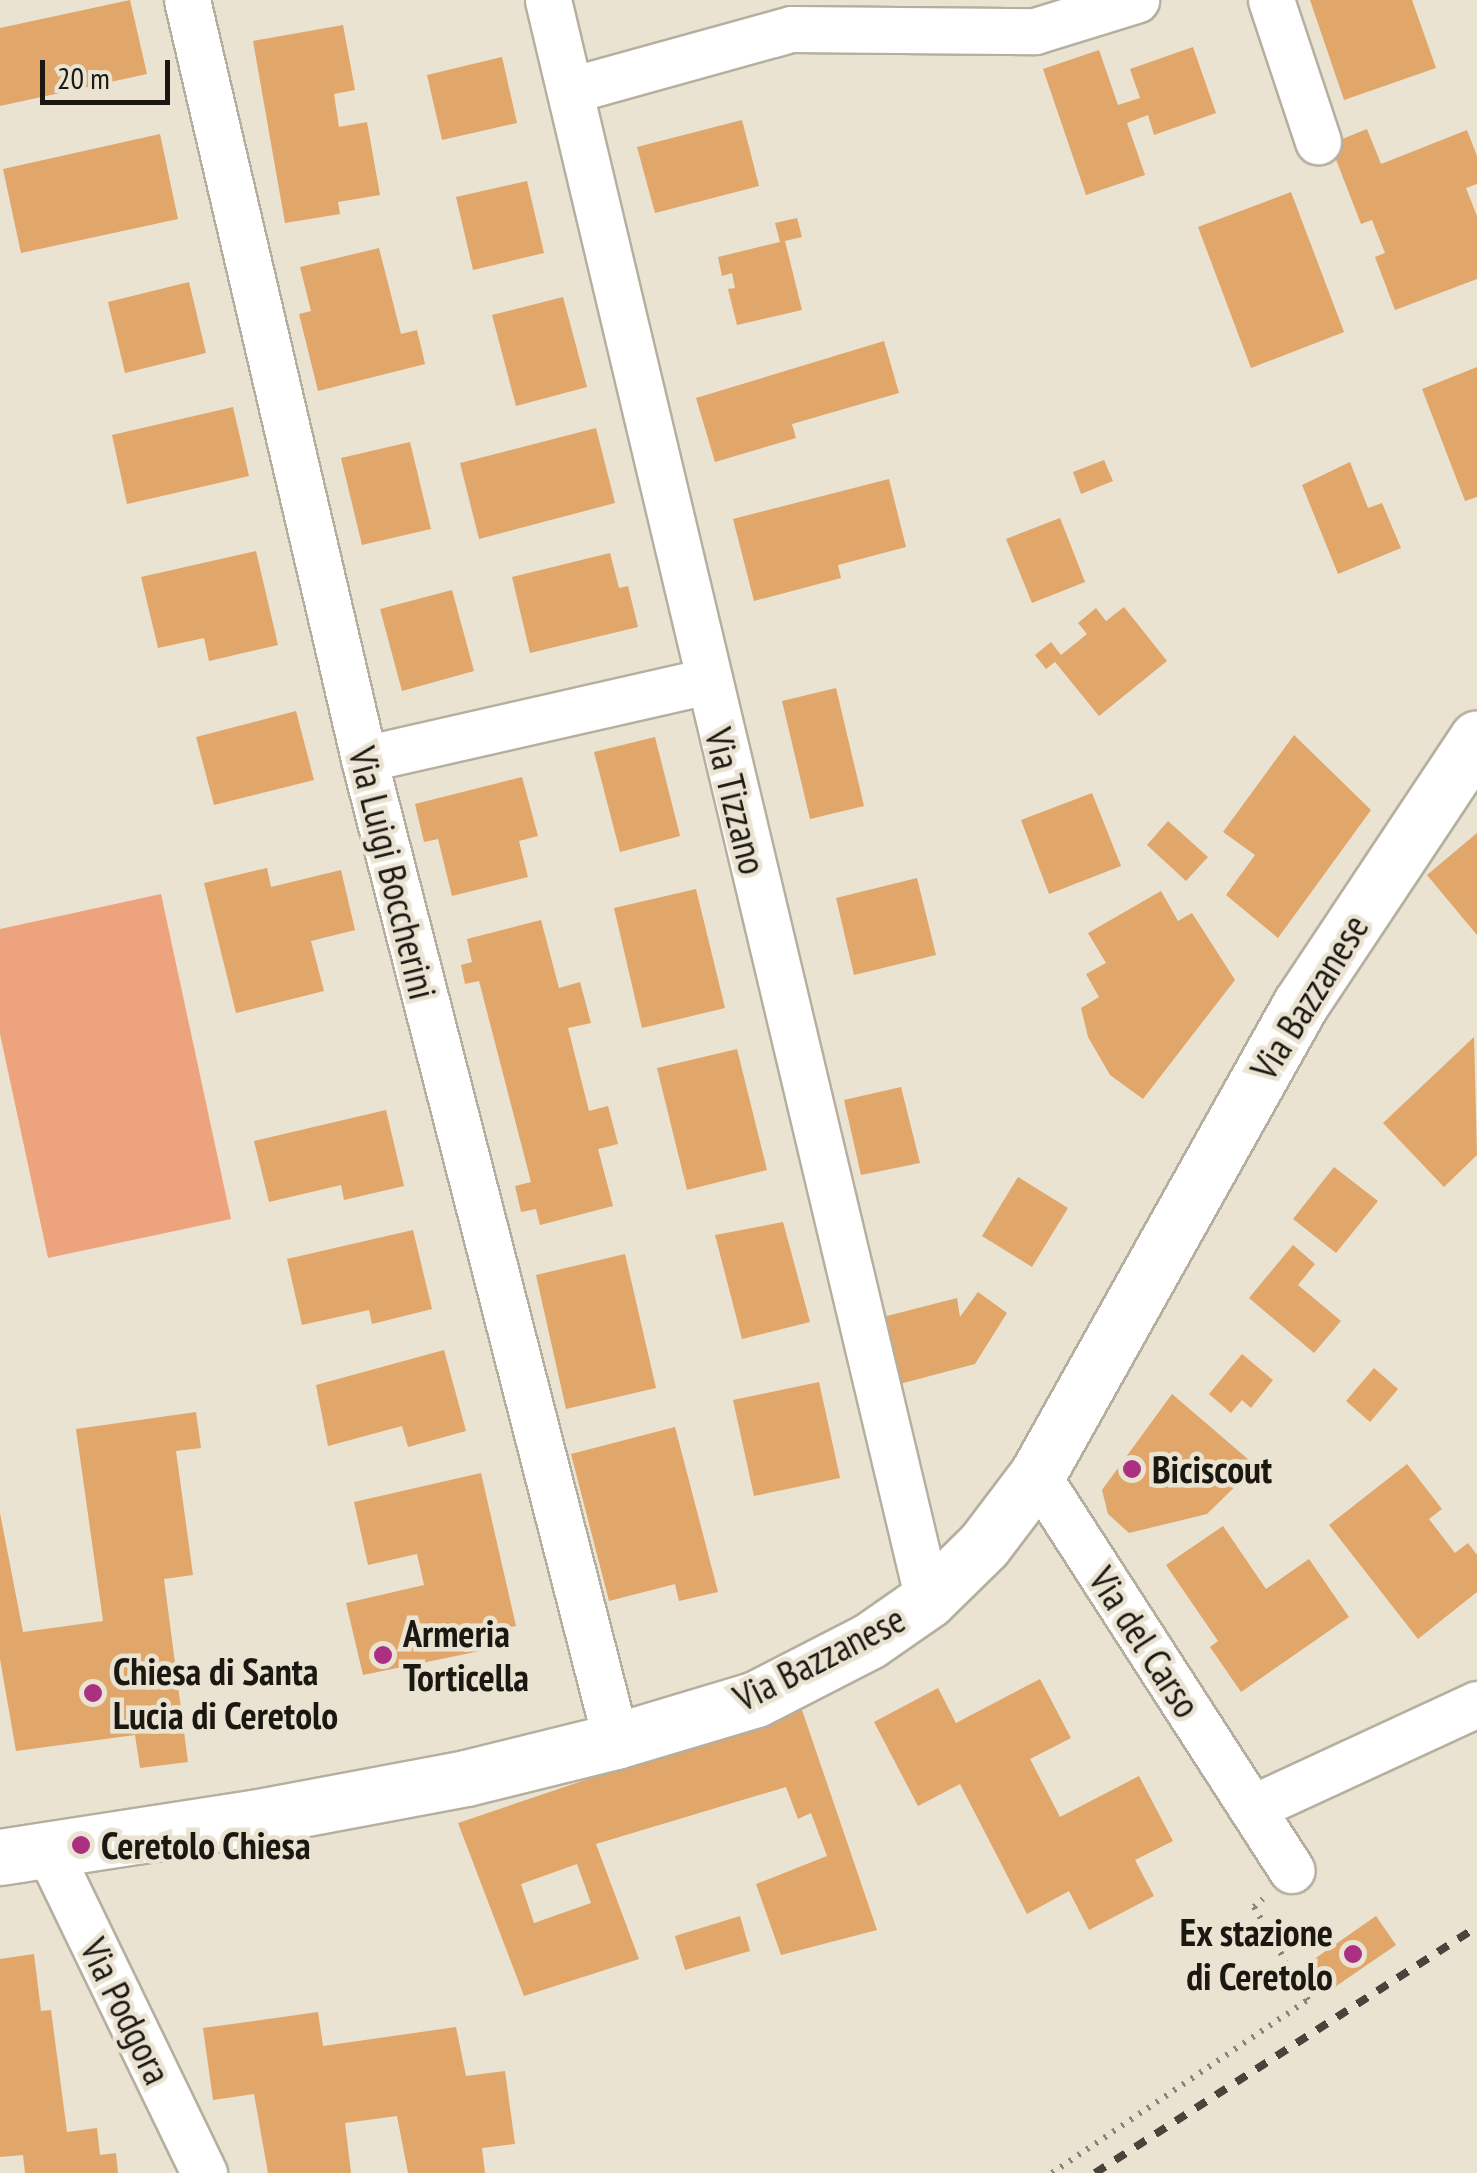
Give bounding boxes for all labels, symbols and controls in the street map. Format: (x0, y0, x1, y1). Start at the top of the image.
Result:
scale bar (45, 40, 175, 102)
text: 20 m (57, 58, 110, 97)
street label: Via Tizzano (696, 723, 776, 879)
street label: Via Luigi Boccherini (340, 742, 446, 1004)
street label: Via Bazzanese (1240, 906, 1378, 1088)
place label: Biciscout (1152, 1446, 1272, 1492)
marker: Biciscout (1121, 1458, 1143, 1480)
street label: Via del Carso (1080, 1558, 1210, 1726)
street label: Via Bazzanese (726, 1596, 912, 1720)
place label: Armeria Torticella (403, 1610, 529, 1700)
marker: Armeria Torticella (372, 1644, 394, 1666)
place label: Chiesa di Santa Lucia di Ceretolo (113, 1648, 339, 1738)
marker: Chiesa di Santa Lucia di Ceretolo (82, 1682, 104, 1704)
place label: Ceretolo Chiesa (101, 1822, 311, 1868)
marker: Ceretolo Chiesa (70, 1834, 92, 1856)
place label: Ex stazione di Ceretolo (1179, 1909, 1333, 1998)
street label: Via Podgora (71, 1931, 181, 2091)
marker: Ex stazione di Ceretolo (1342, 1943, 1364, 1965)

